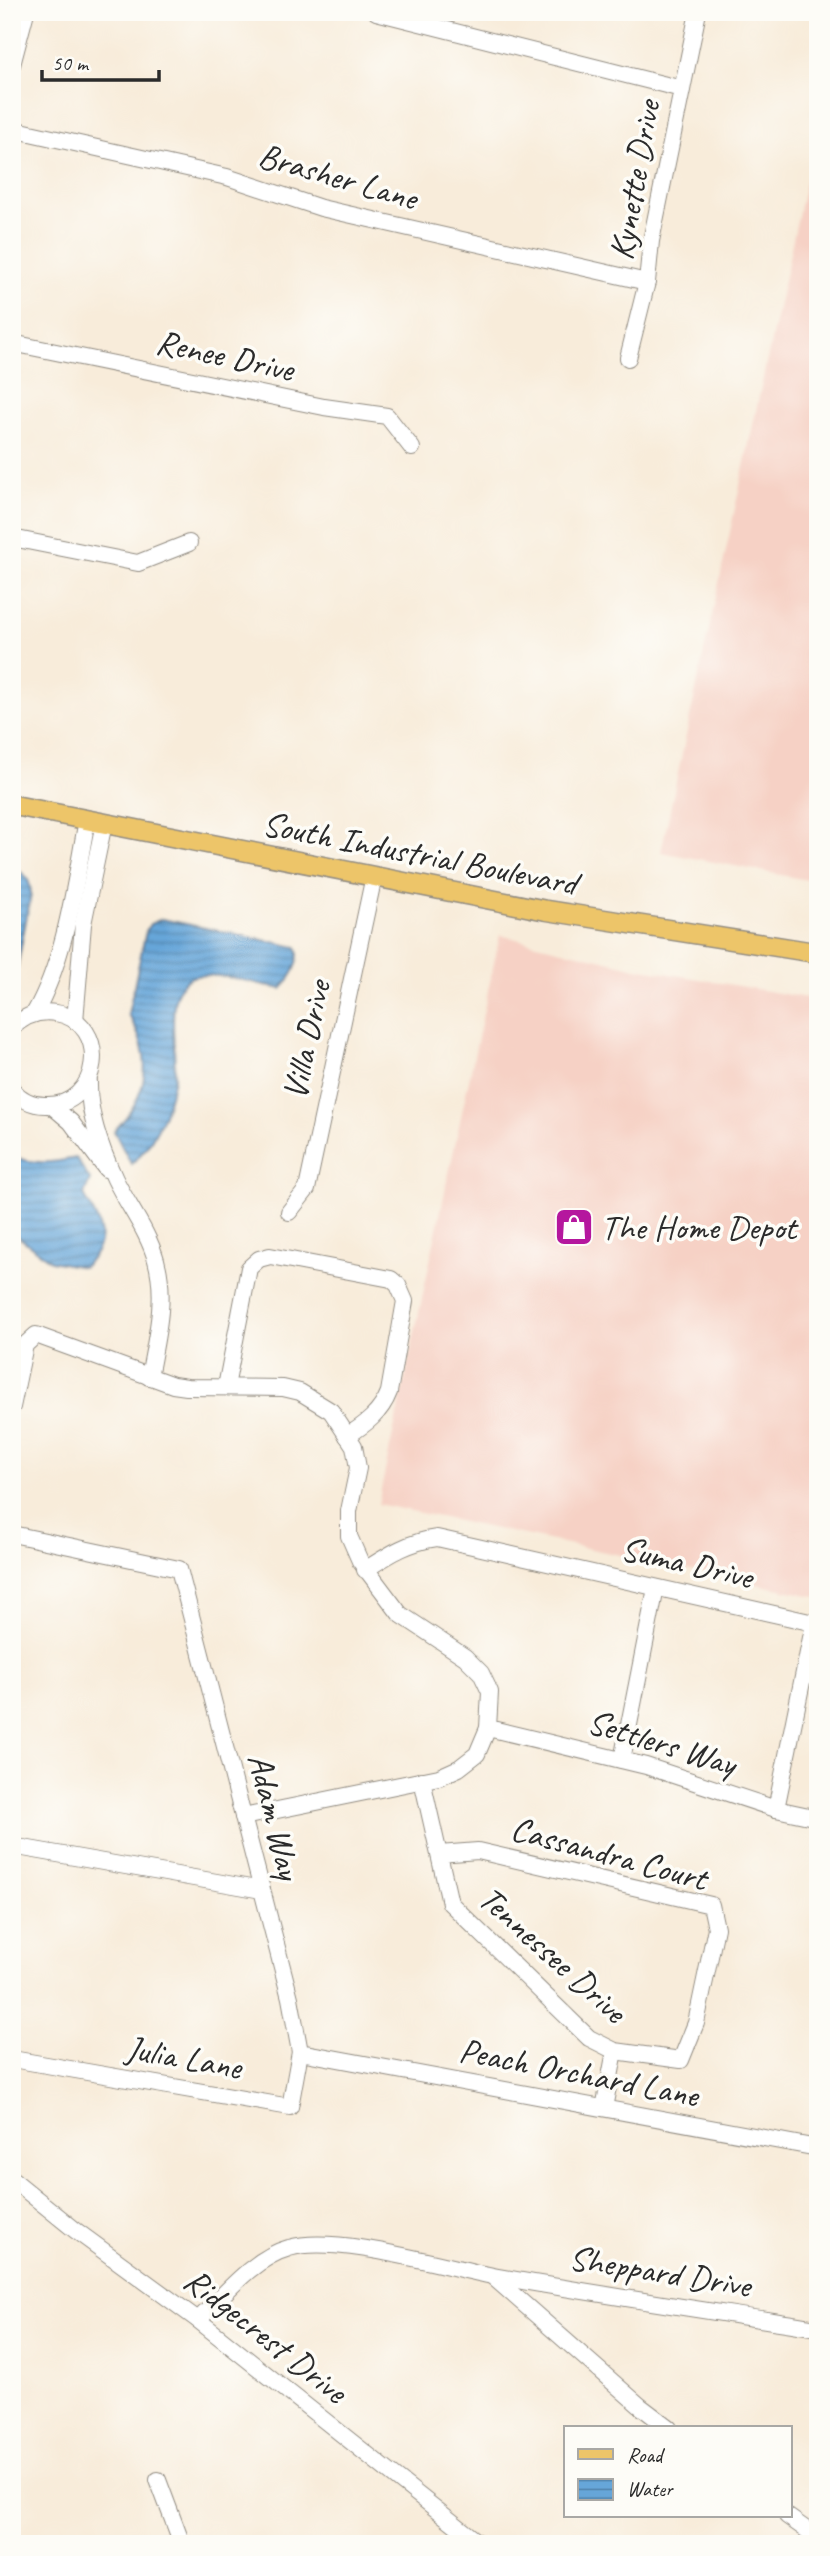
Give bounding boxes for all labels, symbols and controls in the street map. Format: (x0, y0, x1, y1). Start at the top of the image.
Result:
scale bar (42, 38, 159, 82)
text: 50 m (52, 50, 90, 76)
street label: Kynette Drive (598, 94, 671, 263)
street label: Brasher Lane (254, 132, 425, 221)
street label: Renee Drive (152, 319, 300, 393)
street label: South Industrial Boulevard (259, 801, 586, 907)
street label: Villa Drive (272, 974, 342, 1104)
place label: The Home Depot (601, 1205, 799, 1250)
shop icon: The Home Depot (553, 1206, 595, 1248)
street label: Suma Drive (617, 1526, 760, 1600)
street label: Settlers Way (582, 1699, 744, 1787)
street label: Adam Way (237, 1749, 313, 1886)
street label: Cassandra Court (506, 1806, 715, 1902)
street label: Tennessee Drive (469, 1876, 638, 2035)
street label: Julia Lane (121, 2025, 247, 2090)
street label: Peach Orchard Lane (456, 2027, 705, 2118)
street label: Sheppard Drive (566, 2235, 756, 2308)
street label: Ridgecrest Drive (175, 2258, 358, 2415)
legend (564, 2426, 792, 2518)
text: Road (627, 2442, 666, 2468)
text: Water (627, 2476, 674, 2502)

